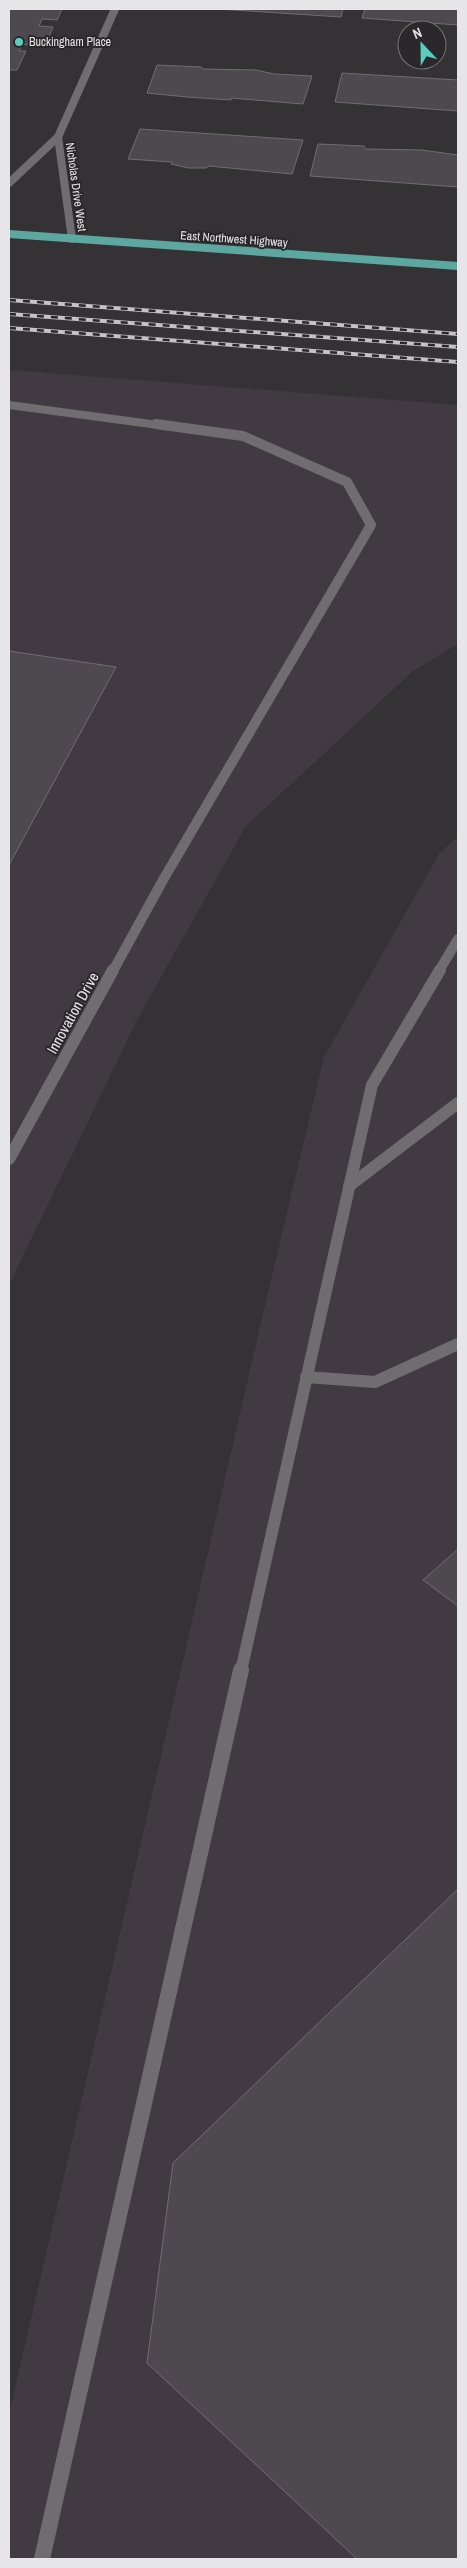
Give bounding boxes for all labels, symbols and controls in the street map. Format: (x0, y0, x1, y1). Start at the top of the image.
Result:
north arrow (397, 20, 447, 70)
text: N (410, 23, 424, 43)
place label: Buckingham Place (29, 34, 111, 50)
marker: Buckingham Place (13, 36, 25, 48)
street label: Nicholas Drive West (62, 142, 90, 233)
street label: East Northwest Highway (180, 227, 288, 251)
street label: Innovation Drive (41, 968, 104, 1057)

